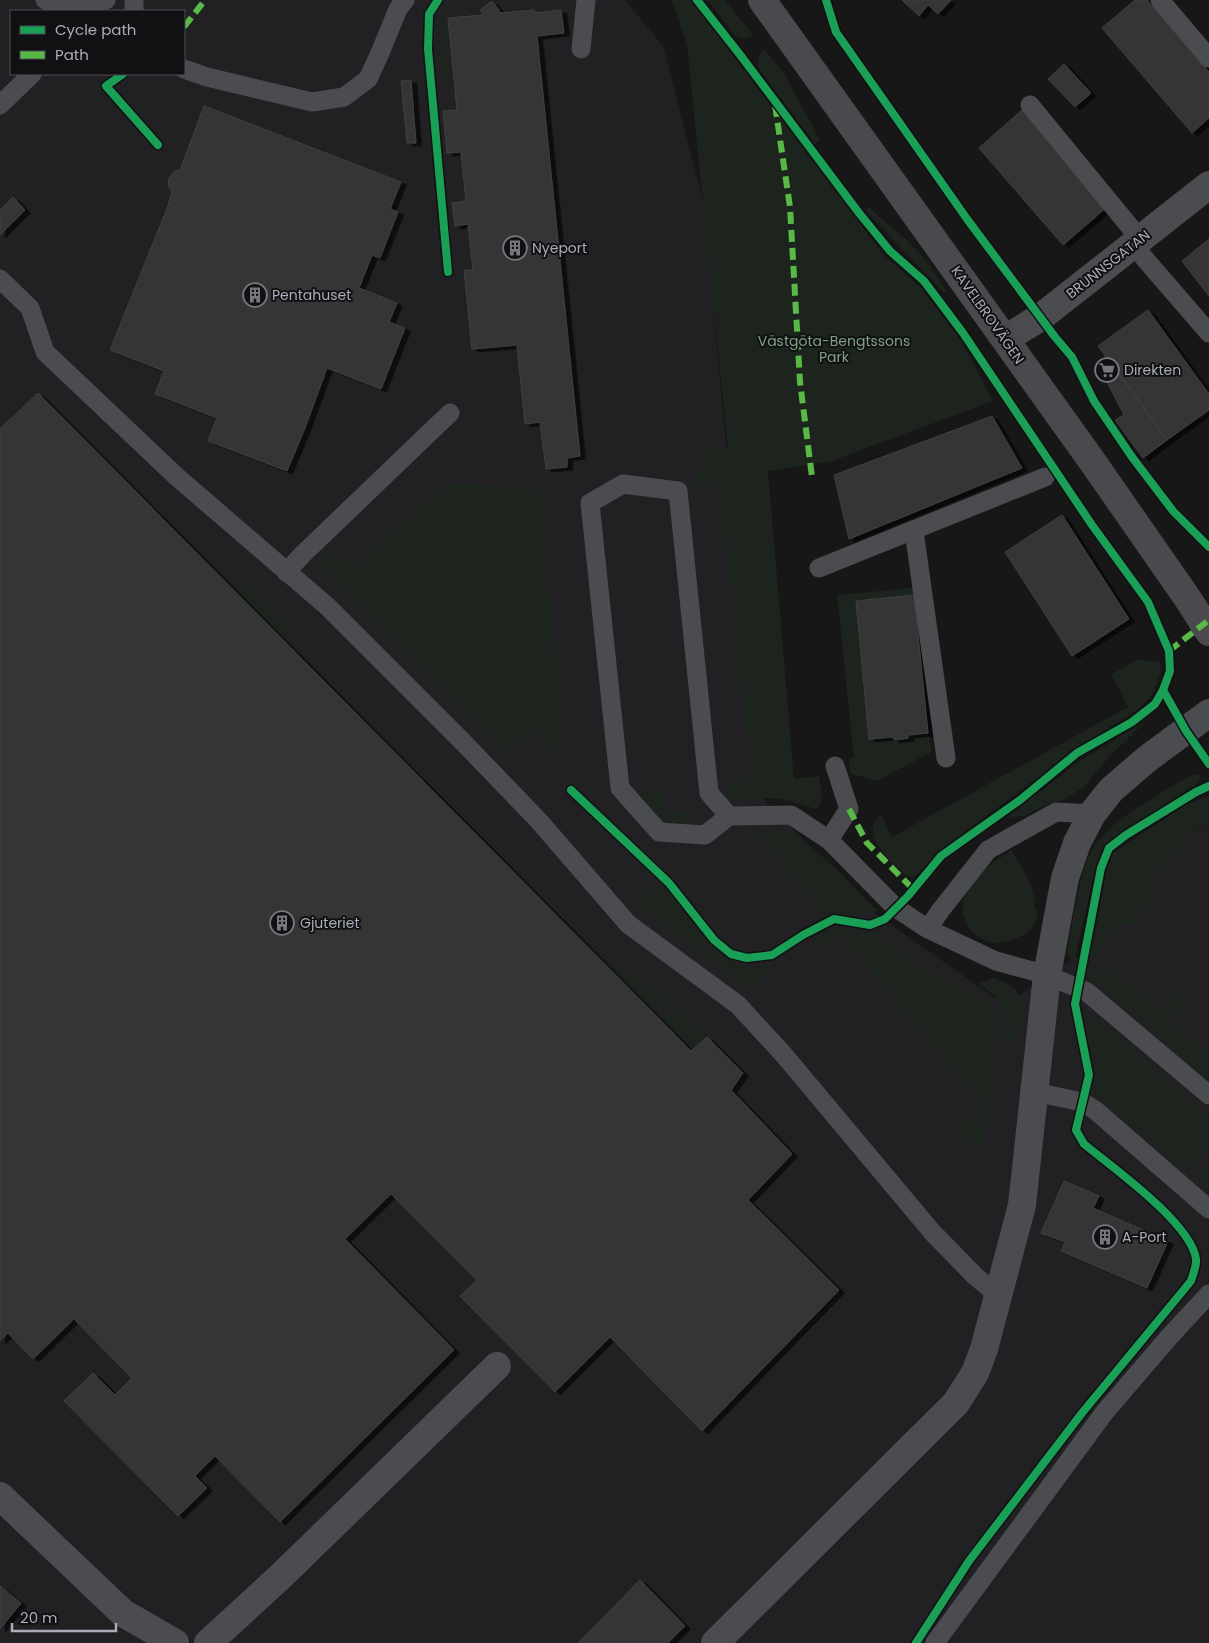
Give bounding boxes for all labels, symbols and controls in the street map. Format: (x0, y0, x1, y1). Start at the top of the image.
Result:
legend (10, 10, 185, 75)
text: Cycle path (55, 19, 136, 40)
text: Path (55, 44, 89, 65)
street label: BRUNNSGATAN (1062, 225, 1154, 303)
building icon: Nyeport (502, 235, 528, 261)
place label: Nyeport (532, 238, 587, 258)
street label: KAVELBROVÄGEN (947, 262, 1029, 368)
building icon: Pentahuset (242, 282, 268, 308)
place label: Pentahuset (272, 285, 351, 305)
park label: Västgöta-Bengtssons Park (758, 331, 910, 367)
supermarket icon: Direkten (1094, 357, 1120, 383)
place label: Direkten (1124, 360, 1181, 380)
building icon: Gjuteriet (269, 910, 295, 936)
place label: Gjuteriet (300, 913, 360, 933)
building icon: A-Port (1092, 1224, 1118, 1250)
place label: A-Port (1122, 1227, 1167, 1247)
scale bar (12, 1600, 116, 1632)
text: 20 m (20, 1607, 58, 1628)

